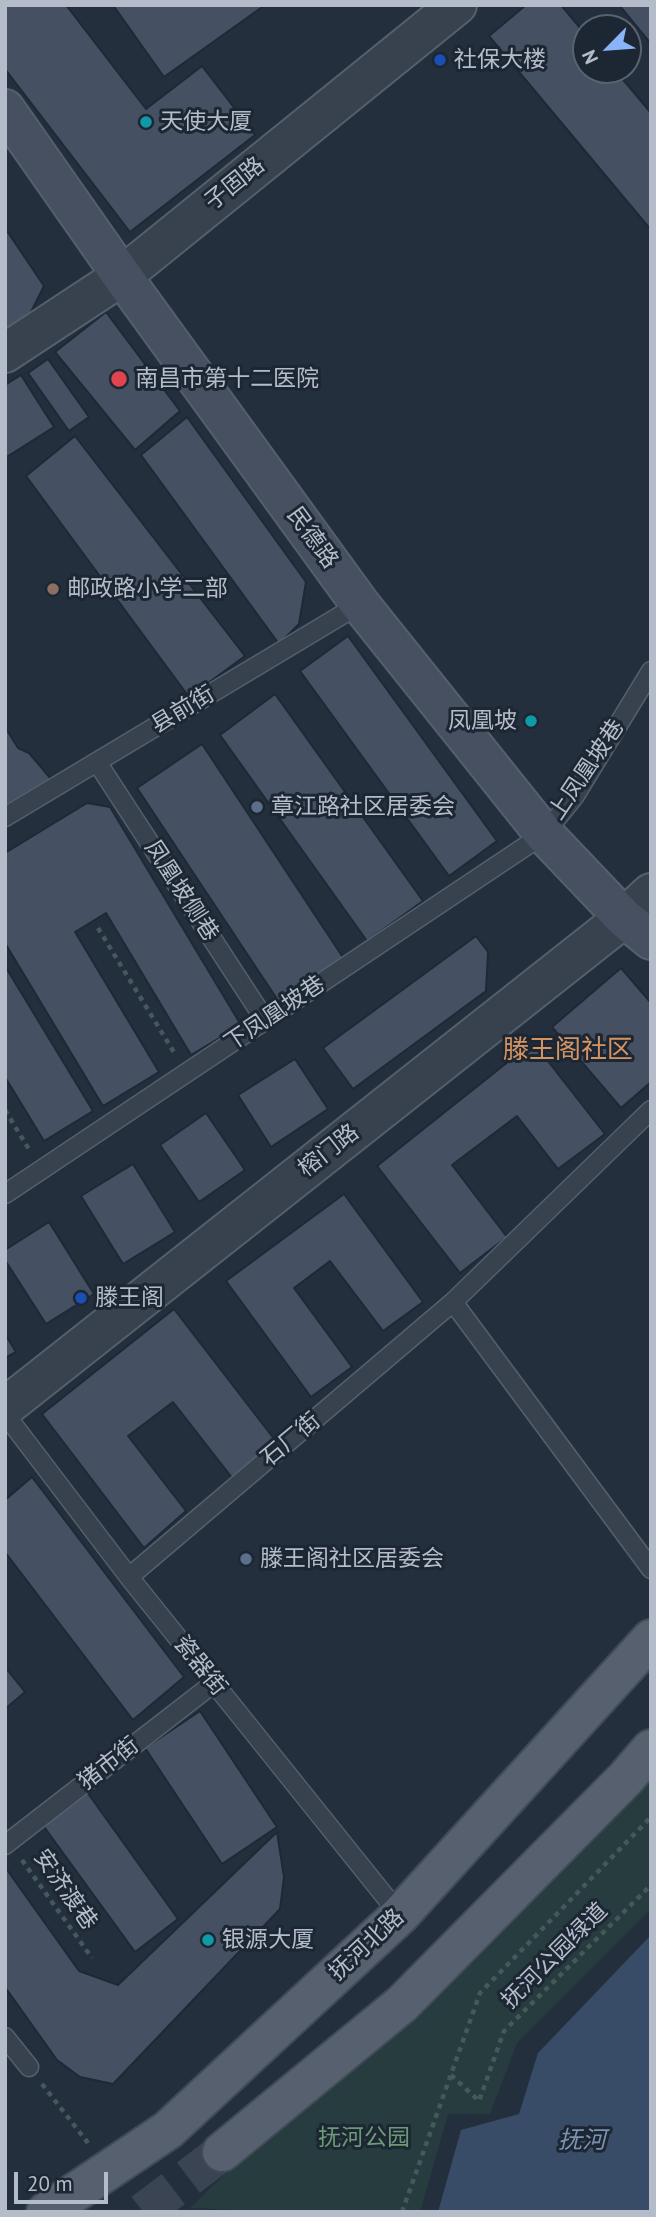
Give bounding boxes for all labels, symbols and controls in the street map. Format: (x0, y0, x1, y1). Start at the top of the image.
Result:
north arrow (572, 14, 642, 84)
place label: 社保大楼 (454, 46, 546, 74)
text: N (576, 46, 603, 68)
marker: 社保大楼 (432, 52, 448, 68)
place label: 天使大厦 (160, 108, 252, 136)
marker: 天使大厦 (138, 114, 154, 130)
street label: 子固路 (200, 152, 270, 216)
place label: 南昌市第十二医院 (135, 365, 319, 393)
marker: 南昌市第十二医院 (109, 369, 129, 389)
street label: 民德路 (281, 502, 343, 574)
place label: 邮政路小学二部 (67, 575, 228, 603)
marker: 邮政路小学二部 (45, 581, 61, 597)
street label: 县前街 (146, 680, 220, 740)
place label: 凤凰坡 (448, 707, 517, 735)
marker: 凤凰坡 (523, 713, 539, 729)
street label: 上凤凰坡巷 (543, 715, 631, 825)
place label: 章江路社区居委会 (271, 793, 455, 821)
marker: 章江路社区居委会 (249, 799, 265, 815)
street label: 凤凰坡侧巷 (138, 835, 224, 947)
street label: 下凤凰坡巷 (220, 970, 330, 1058)
district label: 滕王阁社区 (503, 1035, 633, 1067)
street label: 榕门路 (293, 1119, 365, 1183)
place label: 滕王阁 (95, 1284, 164, 1312)
marker: 滕王阁 (73, 1290, 89, 1306)
street label: 石厂街 (256, 1407, 326, 1473)
place label: 滕王阁社区居委会 (260, 1545, 444, 1573)
marker: 滕王阁社区居委会 (238, 1551, 254, 1567)
street label: 瓷器街 (168, 1631, 232, 1701)
street label: 猪市街 (73, 1732, 145, 1796)
street label: 安济渡巷 (27, 1844, 103, 1936)
street label: 抚河公园绿道 (496, 1897, 614, 2015)
street label: 抚河北路 (324, 1904, 410, 1986)
place label: 银源大厦 (222, 1926, 314, 1954)
marker: 银源大厦 (200, 1932, 216, 1948)
park label: 抚河公园 (318, 2124, 410, 2152)
water label: 抚河 (558, 2127, 606, 2155)
scale bar (18, 2158, 112, 2202)
text: 20 m (27, 2170, 73, 2197)

